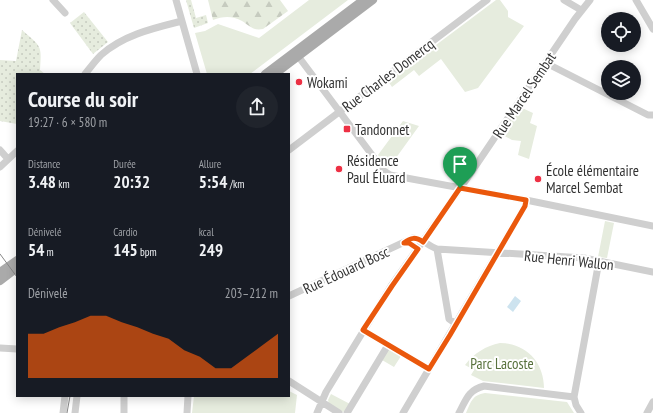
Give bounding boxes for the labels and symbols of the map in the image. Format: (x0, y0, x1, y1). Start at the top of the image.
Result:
street label: Rue Charles Domercq (338, 34, 438, 116)
street label: Rue Marcel Sembat (488, 48, 560, 142)
place label: Wokami (307, 73, 348, 92)
marker: Wokami (294, 77, 304, 87)
place label: Tandonnet (355, 120, 409, 139)
marker: Tandonnet (342, 124, 352, 134)
pin (443, 147, 477, 188)
place label: Résidence Paul Éluard (347, 151, 406, 187)
place label: École élémentaire Marcel Sembat (546, 161, 639, 197)
marker: Résidence Paul Éluard (334, 164, 344, 174)
marker: École élémentaire Marcel Sembat (533, 174, 543, 184)
street label: Rue Édouard Bosc (300, 242, 393, 298)
street label: Rue Henri Wallon (523, 246, 615, 274)
park label: Parc Lacoste (470, 354, 534, 373)

